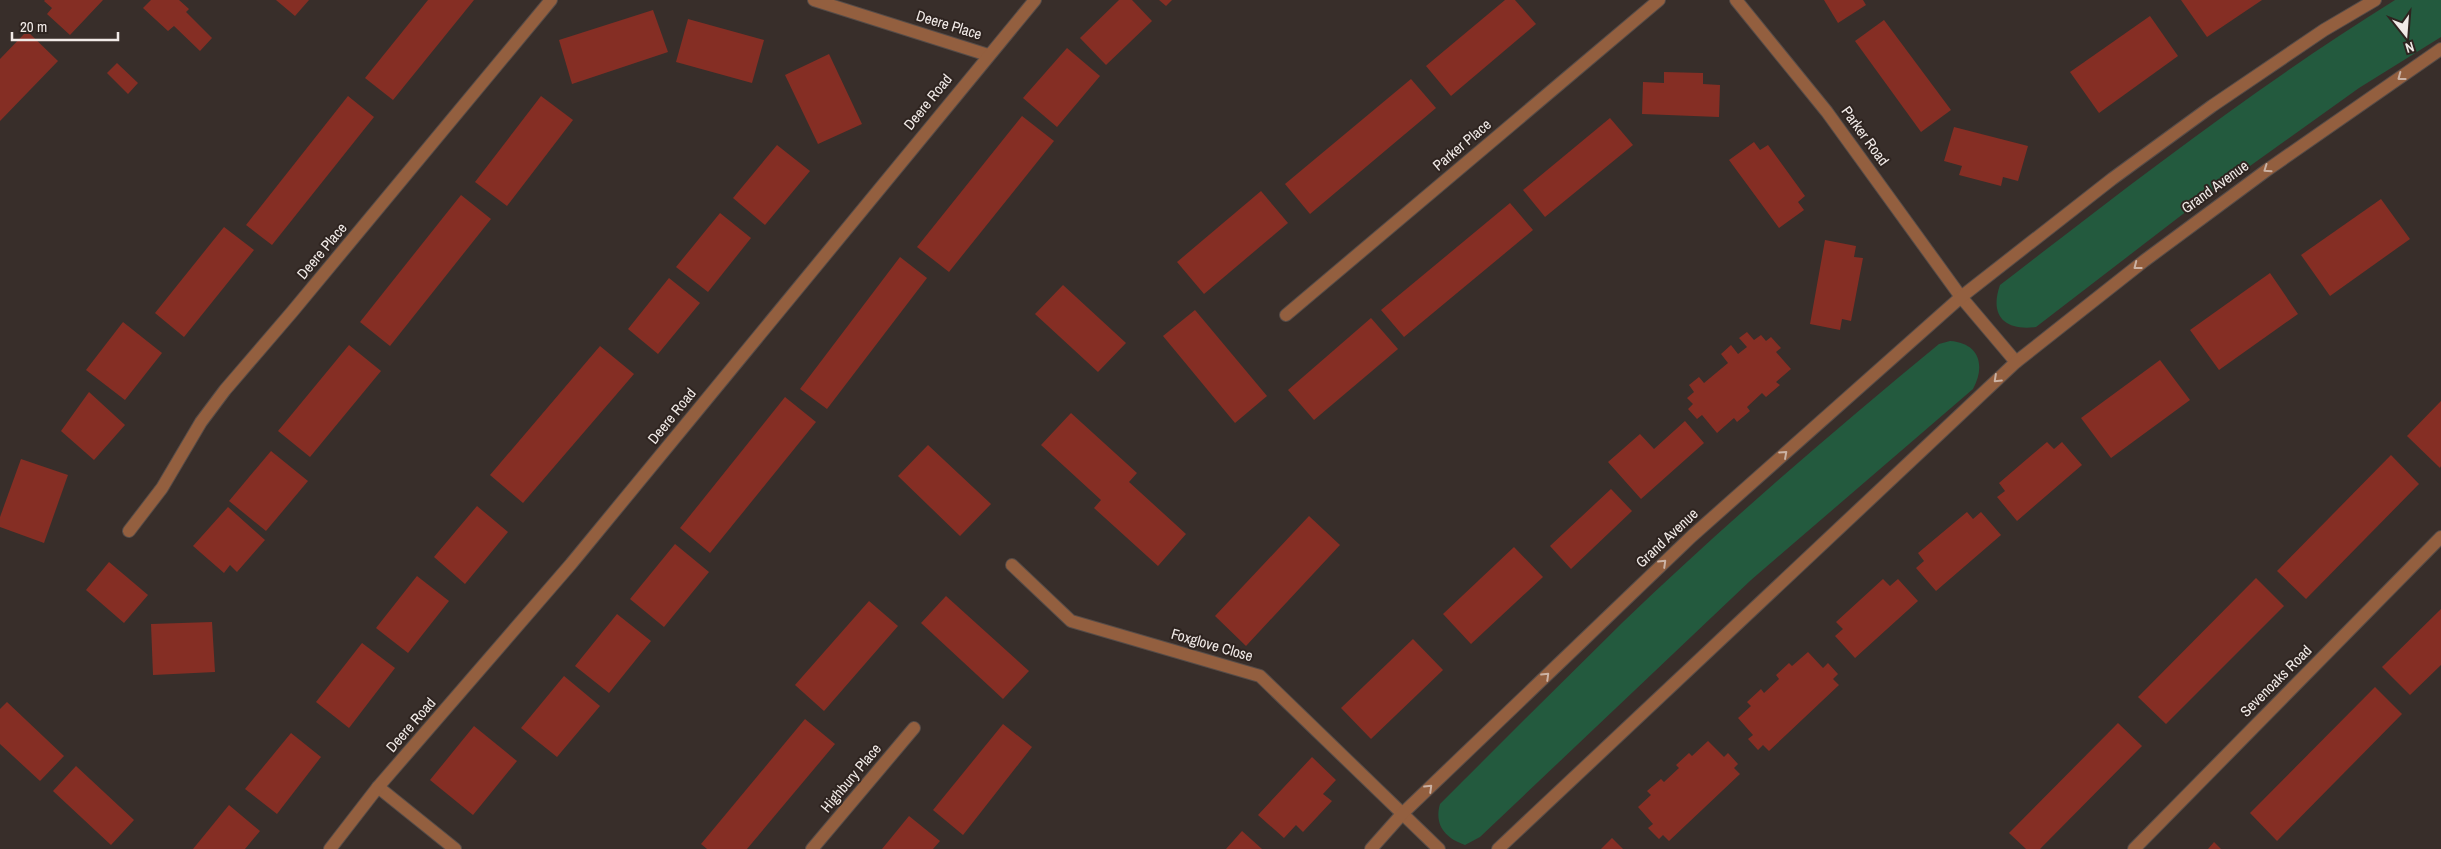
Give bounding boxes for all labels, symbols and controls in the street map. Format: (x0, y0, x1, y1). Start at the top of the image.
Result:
street label: Deere Place (914, 5, 985, 45)
scale bar (12, 10, 119, 42)
north arrow (2381, 10, 2431, 60)
text: 20 m (20, 16, 47, 37)
text: N (2403, 38, 2416, 57)
street label: Deere Road (899, 69, 957, 134)
one-way arrow (2397, 71, 2407, 80)
street label: Parker Road (1837, 102, 1894, 170)
street label: Parker Place (1428, 114, 1496, 175)
street label: Grand Avenue (2177, 155, 2253, 218)
one-way arrow (2264, 163, 2273, 172)
street label: Deere Place (292, 218, 352, 283)
one-way arrow (2134, 260, 2143, 268)
one-way arrow (1994, 373, 2003, 382)
street label: Deere Road (643, 383, 701, 448)
one-way arrow (1778, 451, 1787, 460)
street label: Grand Avenue (1631, 503, 1703, 572)
one-way arrow (1658, 560, 1667, 569)
street label: Foxglove Close (1169, 623, 1256, 666)
street label: Sevenoaks Road (2235, 640, 2316, 721)
one-way arrow (1541, 673, 1550, 682)
street label: Deere Road (381, 693, 440, 757)
street label: Highbury Place (816, 739, 886, 817)
one-way arrow (1423, 785, 1432, 794)

